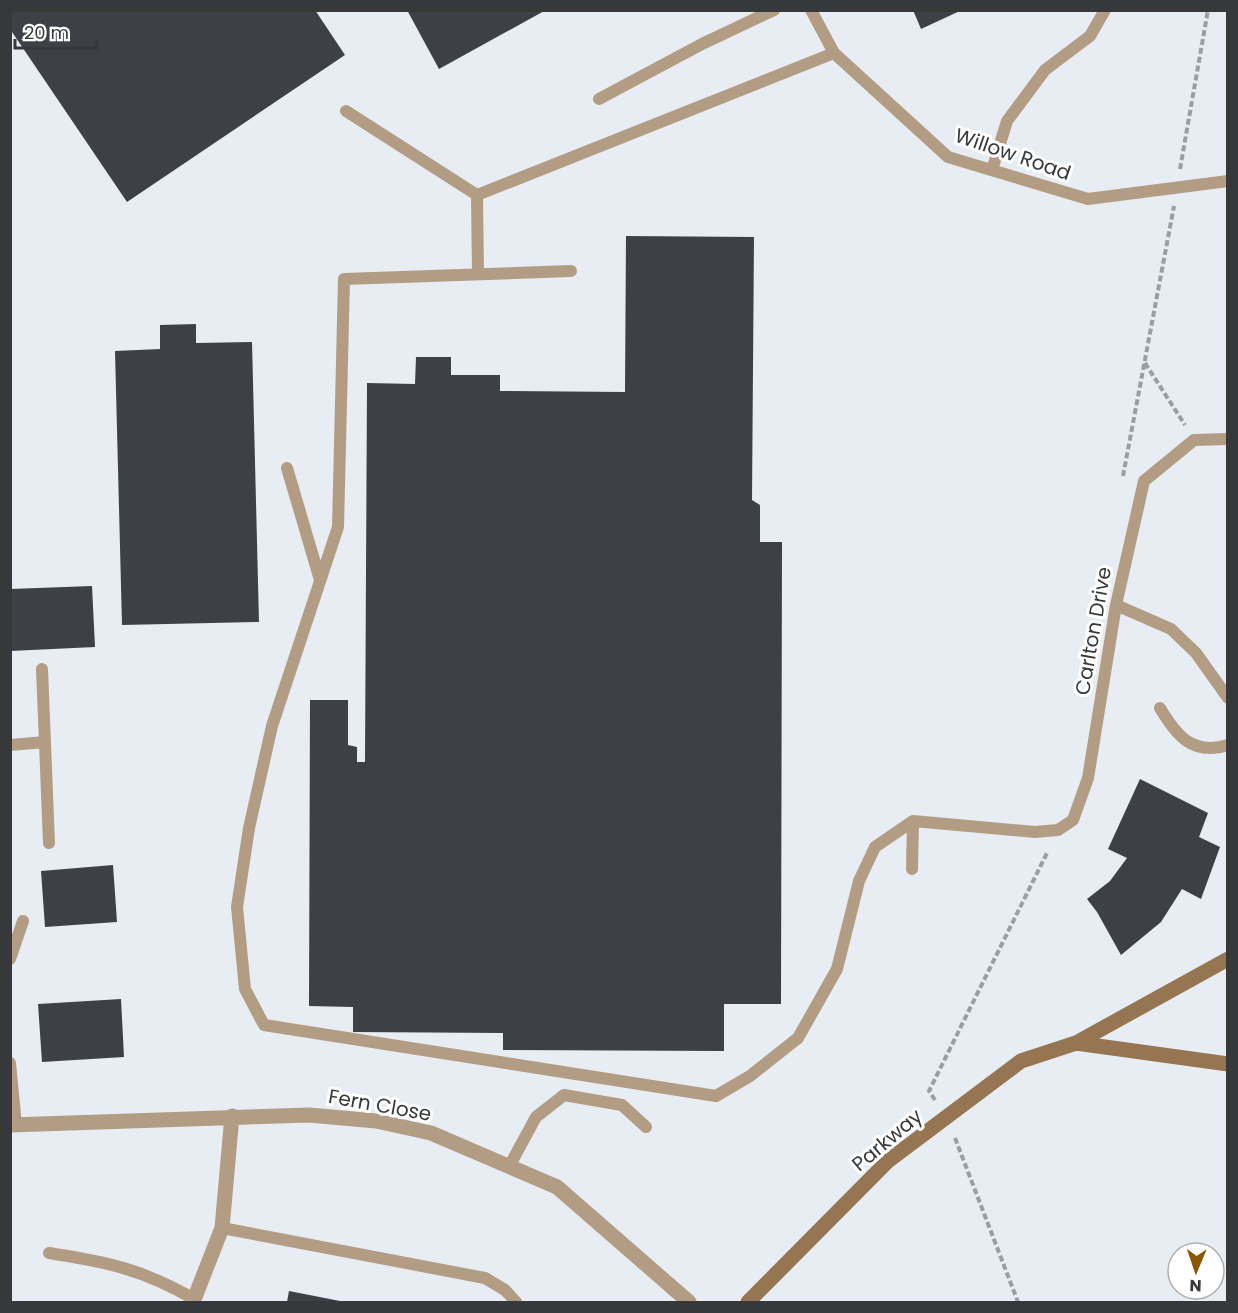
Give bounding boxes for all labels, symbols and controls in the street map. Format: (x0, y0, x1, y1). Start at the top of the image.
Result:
scale bar (15, 12, 98, 50)
text: 20 m (24, 20, 69, 45)
street label: Willow Road (951, 121, 1075, 187)
street label: Carlton Drive (1068, 565, 1118, 697)
street label: Fern Close (326, 1082, 434, 1128)
street label: Parkway (846, 1102, 928, 1178)
north arrow (1166, 1241, 1226, 1301)
text: N (1189, 1274, 1202, 1297)

